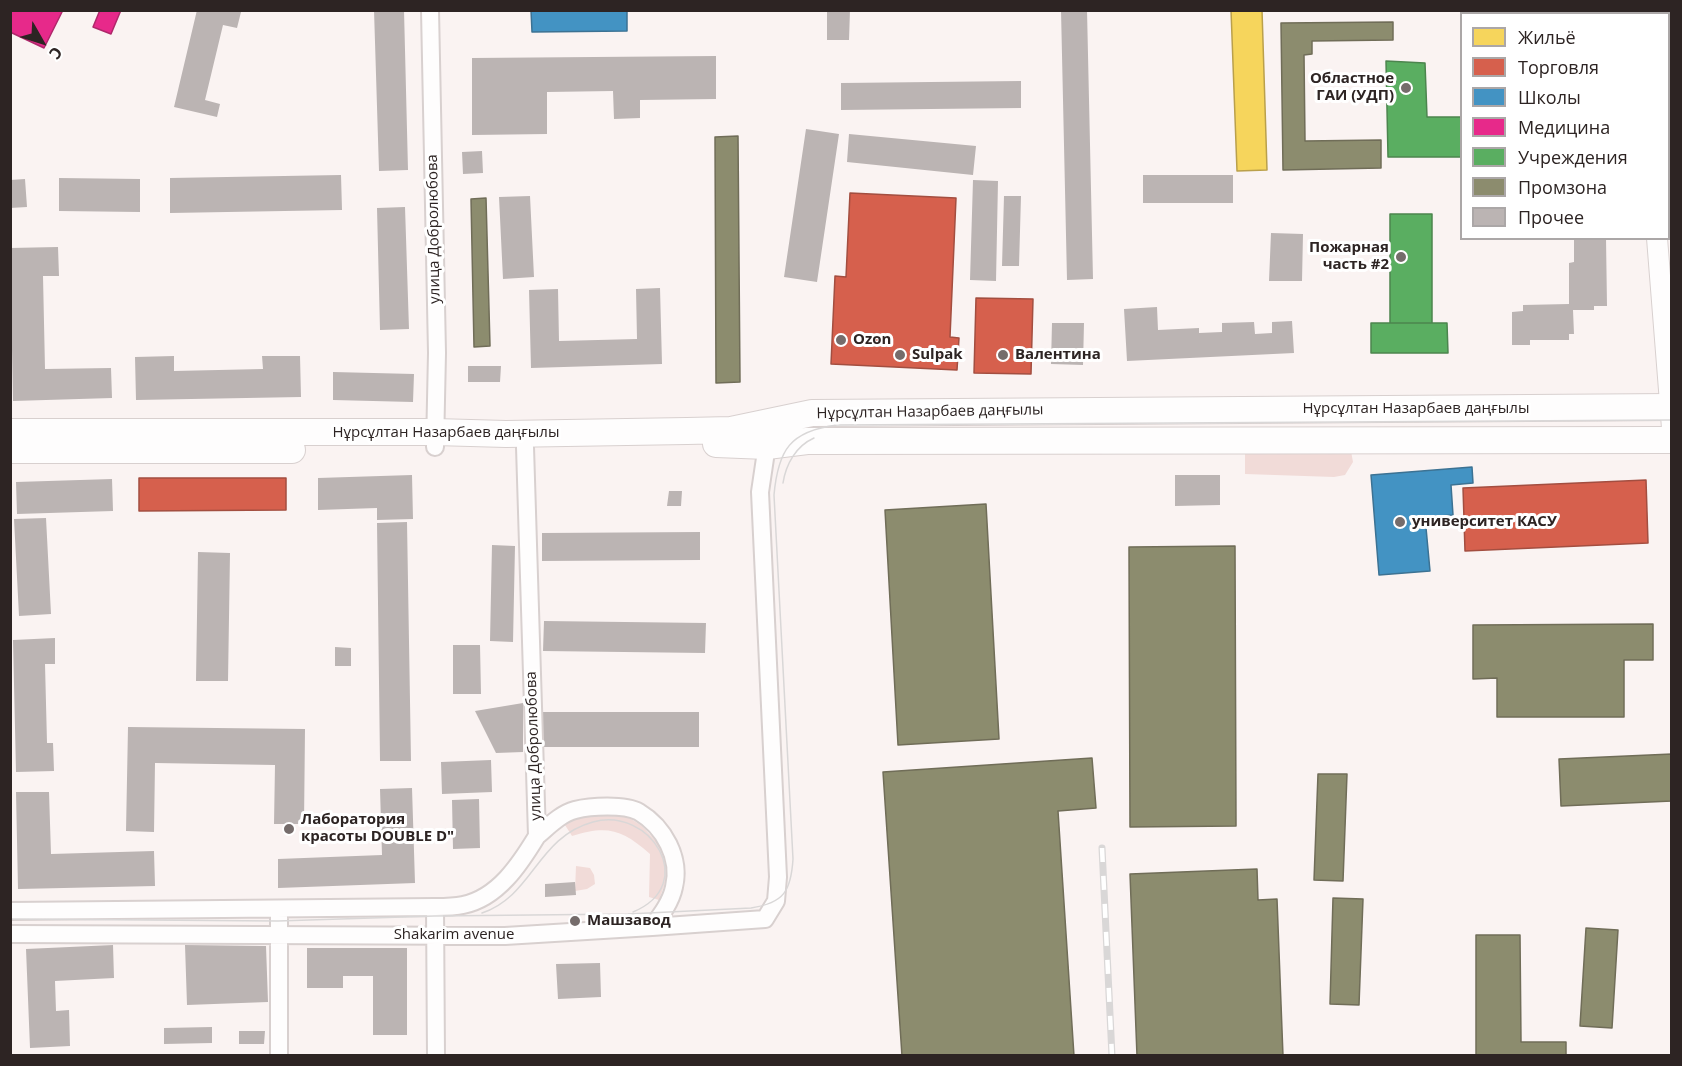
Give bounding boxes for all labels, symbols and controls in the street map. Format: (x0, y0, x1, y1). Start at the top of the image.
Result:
north arrow (12, 12, 72, 72)
legend (1460, 12, 1670, 240)
text: Жильё (1518, 25, 1576, 49)
text: С (44, 42, 68, 64)
text: Торговля (1518, 55, 1599, 79)
place label: Областное ГАИ (УДП) (1310, 70, 1394, 105)
marker: Областное ГАИ (УДП) (1399, 81, 1413, 95)
text: Школы (1518, 85, 1581, 109)
text: Медицина (1518, 115, 1610, 139)
text: Учреждения (1518, 145, 1628, 169)
street label: улица Добролюбова (424, 154, 444, 304)
text: Промзона (1518, 175, 1607, 199)
text: Прочее (1518, 205, 1584, 229)
place label: Пожарная часть #2 (1309, 239, 1389, 274)
marker: Пожарная часть #2 (1394, 250, 1408, 264)
place label: Ozon (853, 331, 891, 349)
marker: Ozon (834, 333, 848, 347)
place label: Sulpak (912, 346, 963, 364)
place label: Валентина (1015, 346, 1101, 364)
marker: Sulpak (893, 348, 907, 362)
marker: Валентина (996, 348, 1010, 362)
street label: Нұрсұлтан Назарбаев даңғылы (1303, 400, 1529, 418)
street label: Нұрсұлтан Назарбаев даңғылы (816, 401, 1044, 423)
street label: Нұрсұлтан Назарбаев даңғылы (333, 424, 559, 442)
place label: университет КАСУ (1412, 513, 1557, 531)
marker: университет КАСУ (1393, 515, 1407, 529)
street label: улица Добролюбова (522, 671, 546, 821)
place label: Лаборатория красоты DOUBLE D" (301, 811, 454, 846)
marker: Лаборатория красоты DOUBLE D" (282, 822, 296, 836)
place label: Машзавод (587, 912, 671, 930)
marker: Машзавод (568, 914, 582, 928)
street label: Shakarim avenue (394, 926, 514, 944)

